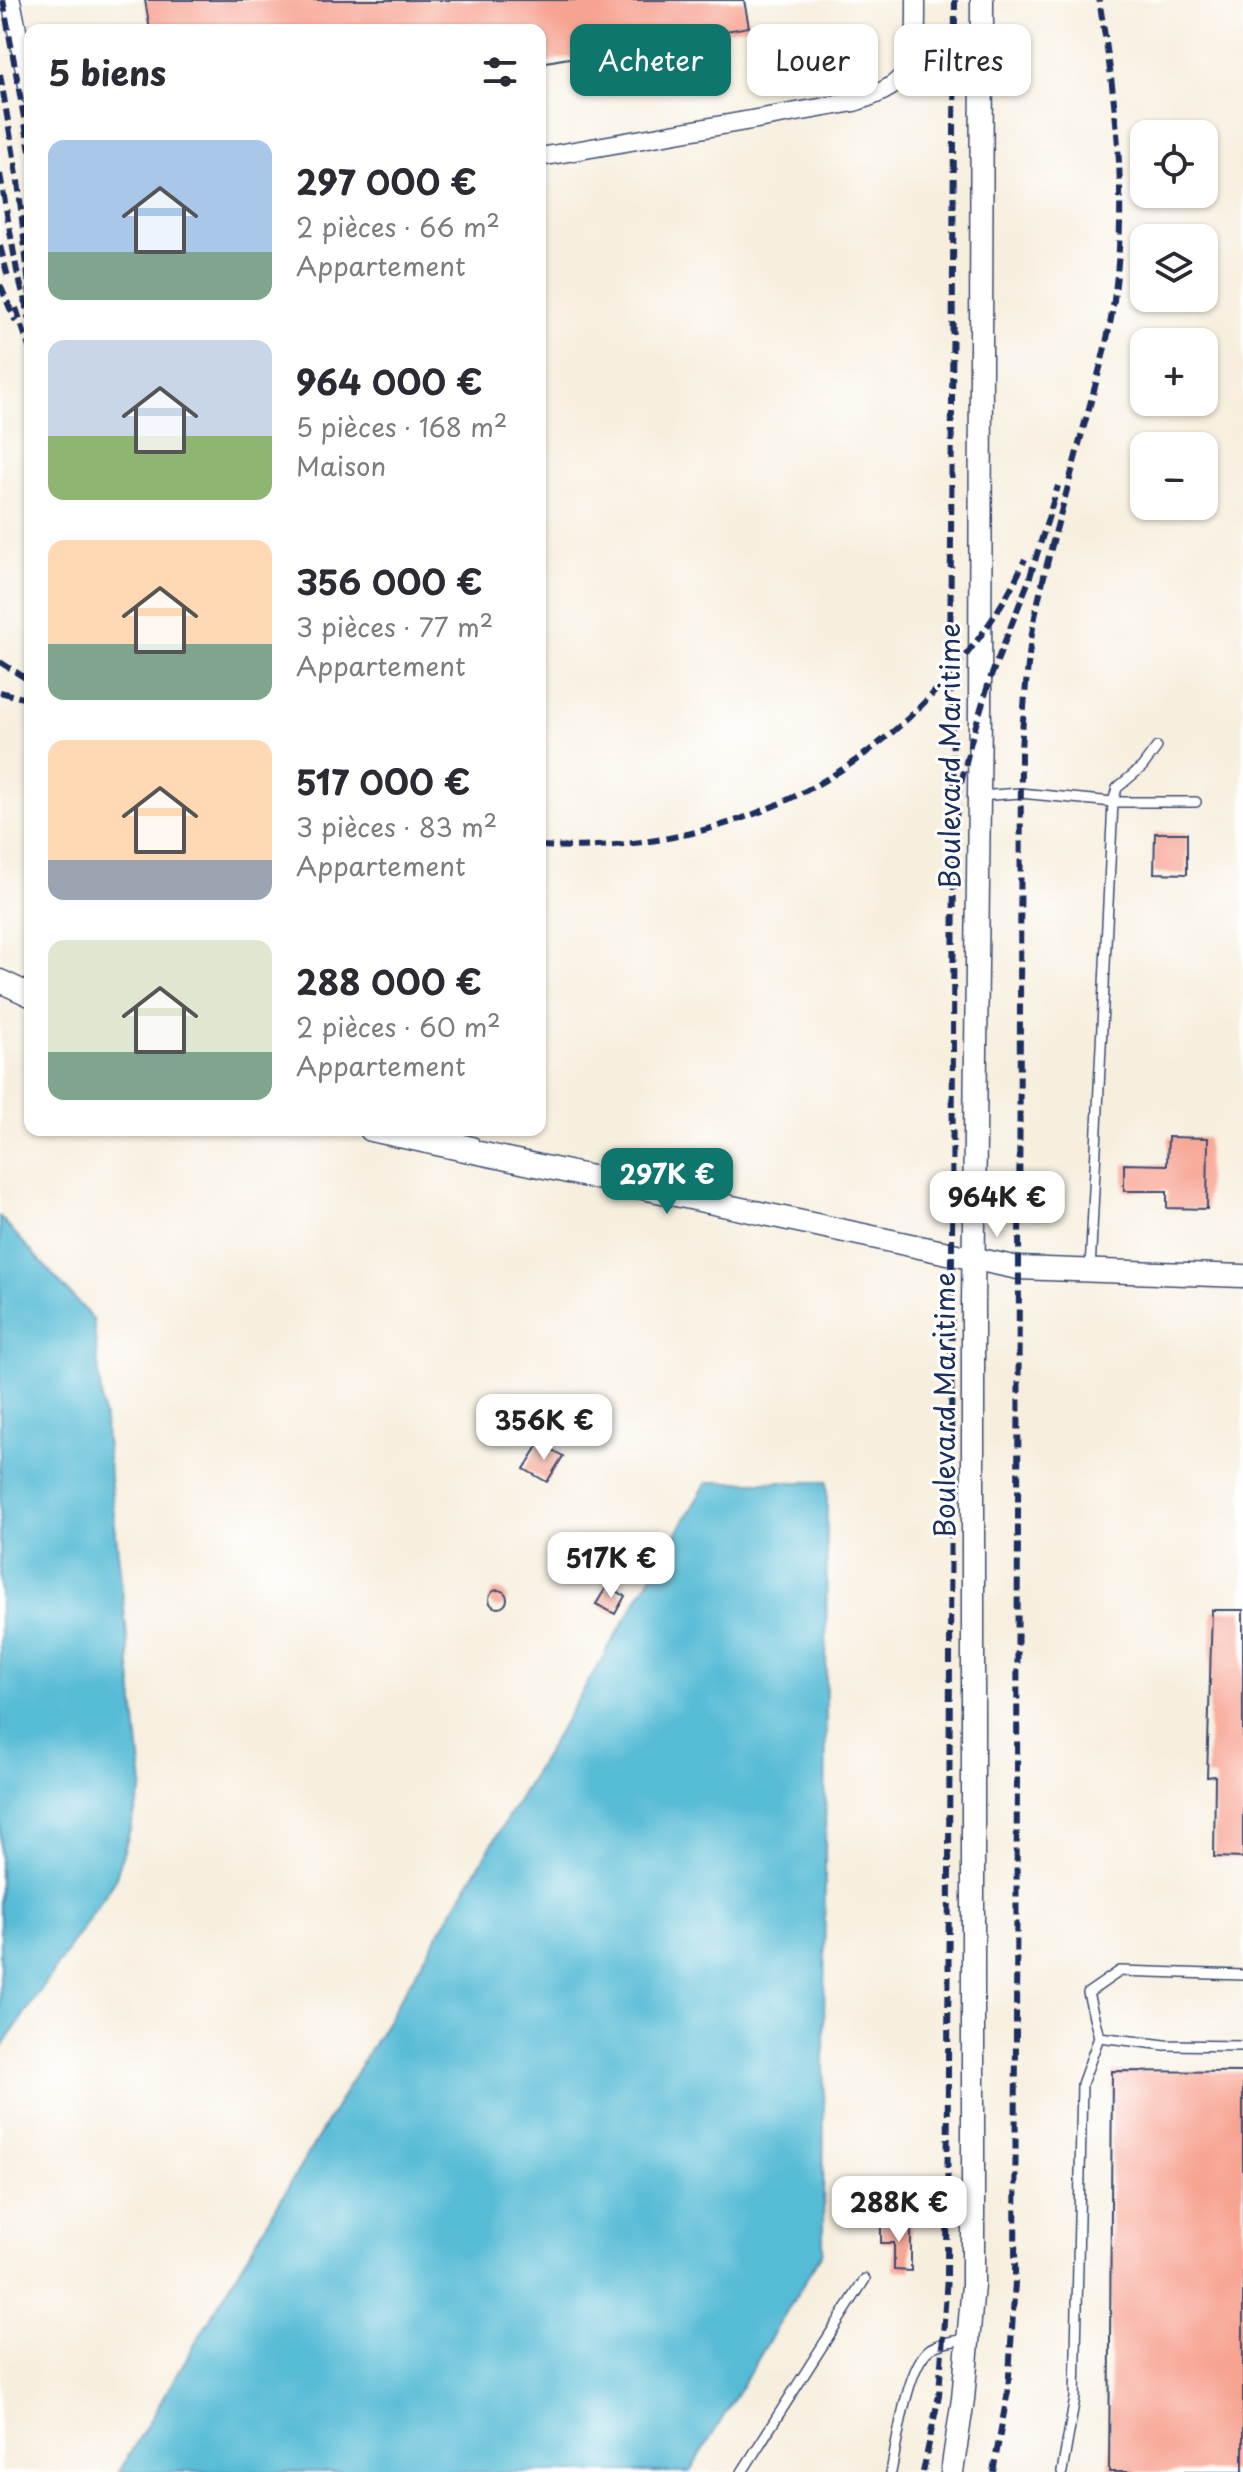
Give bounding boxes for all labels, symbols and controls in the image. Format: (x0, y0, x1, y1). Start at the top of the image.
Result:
chip: Acheter (570, 24, 731, 96)
chip: Louer (747, 24, 878, 96)
chip: Filtres (894, 24, 1031, 96)
text: 5 biens (48, 46, 166, 98)
icon: filters (478, 50, 522, 94)
map controls (1130, 120, 1218, 520)
button: locate (1130, 120, 1218, 208)
text: 297 000 € (296, 155, 477, 207)
icon: home (112, 172, 208, 268)
text: 2 pièces · 66 m² (296, 207, 500, 246)
button: layers (1130, 224, 1218, 312)
text: Appartement (296, 246, 466, 285)
button: + (1130, 328, 1218, 416)
text: 964 000 € (296, 355, 483, 407)
icon: home (112, 372, 208, 468)
text: 5 pièces · 168 m² (296, 407, 507, 446)
button: − (1130, 432, 1218, 520)
text: Maison (296, 446, 386, 485)
text: 356 000 € (296, 555, 483, 607)
icon: home (112, 572, 208, 668)
text: 3 pièces · 77 m² (296, 607, 493, 646)
street label: Boulevard Maritime (927, 623, 970, 889)
text: Appartement (296, 646, 466, 685)
text: 517 000 € (296, 755, 470, 807)
icon: home (112, 772, 208, 868)
text: 3 pièces · 83 m² (296, 807, 497, 846)
text: Appartement (296, 846, 466, 885)
text: 288 000 € (296, 955, 482, 1007)
icon: home (112, 972, 208, 1068)
text: 2 pièces · 60 m² (296, 1007, 501, 1046)
text: Appartement (296, 1046, 466, 1085)
pin: 297K € (602, 1148, 732, 1216)
text: 297K € (619, 1154, 715, 1193)
pin: 964K € (932, 1171, 1062, 1239)
text: 964K € (948, 1177, 1046, 1216)
street label: Boulevard Maritime (922, 1272, 965, 1538)
pin: 356K € (479, 1394, 609, 1462)
text: 356K € (494, 1400, 594, 1439)
pin: 517K € (546, 1532, 676, 1600)
text: 517K € (566, 1538, 656, 1577)
pin: 288K € (834, 2176, 964, 2244)
text: 288K € (850, 2182, 948, 2221)

